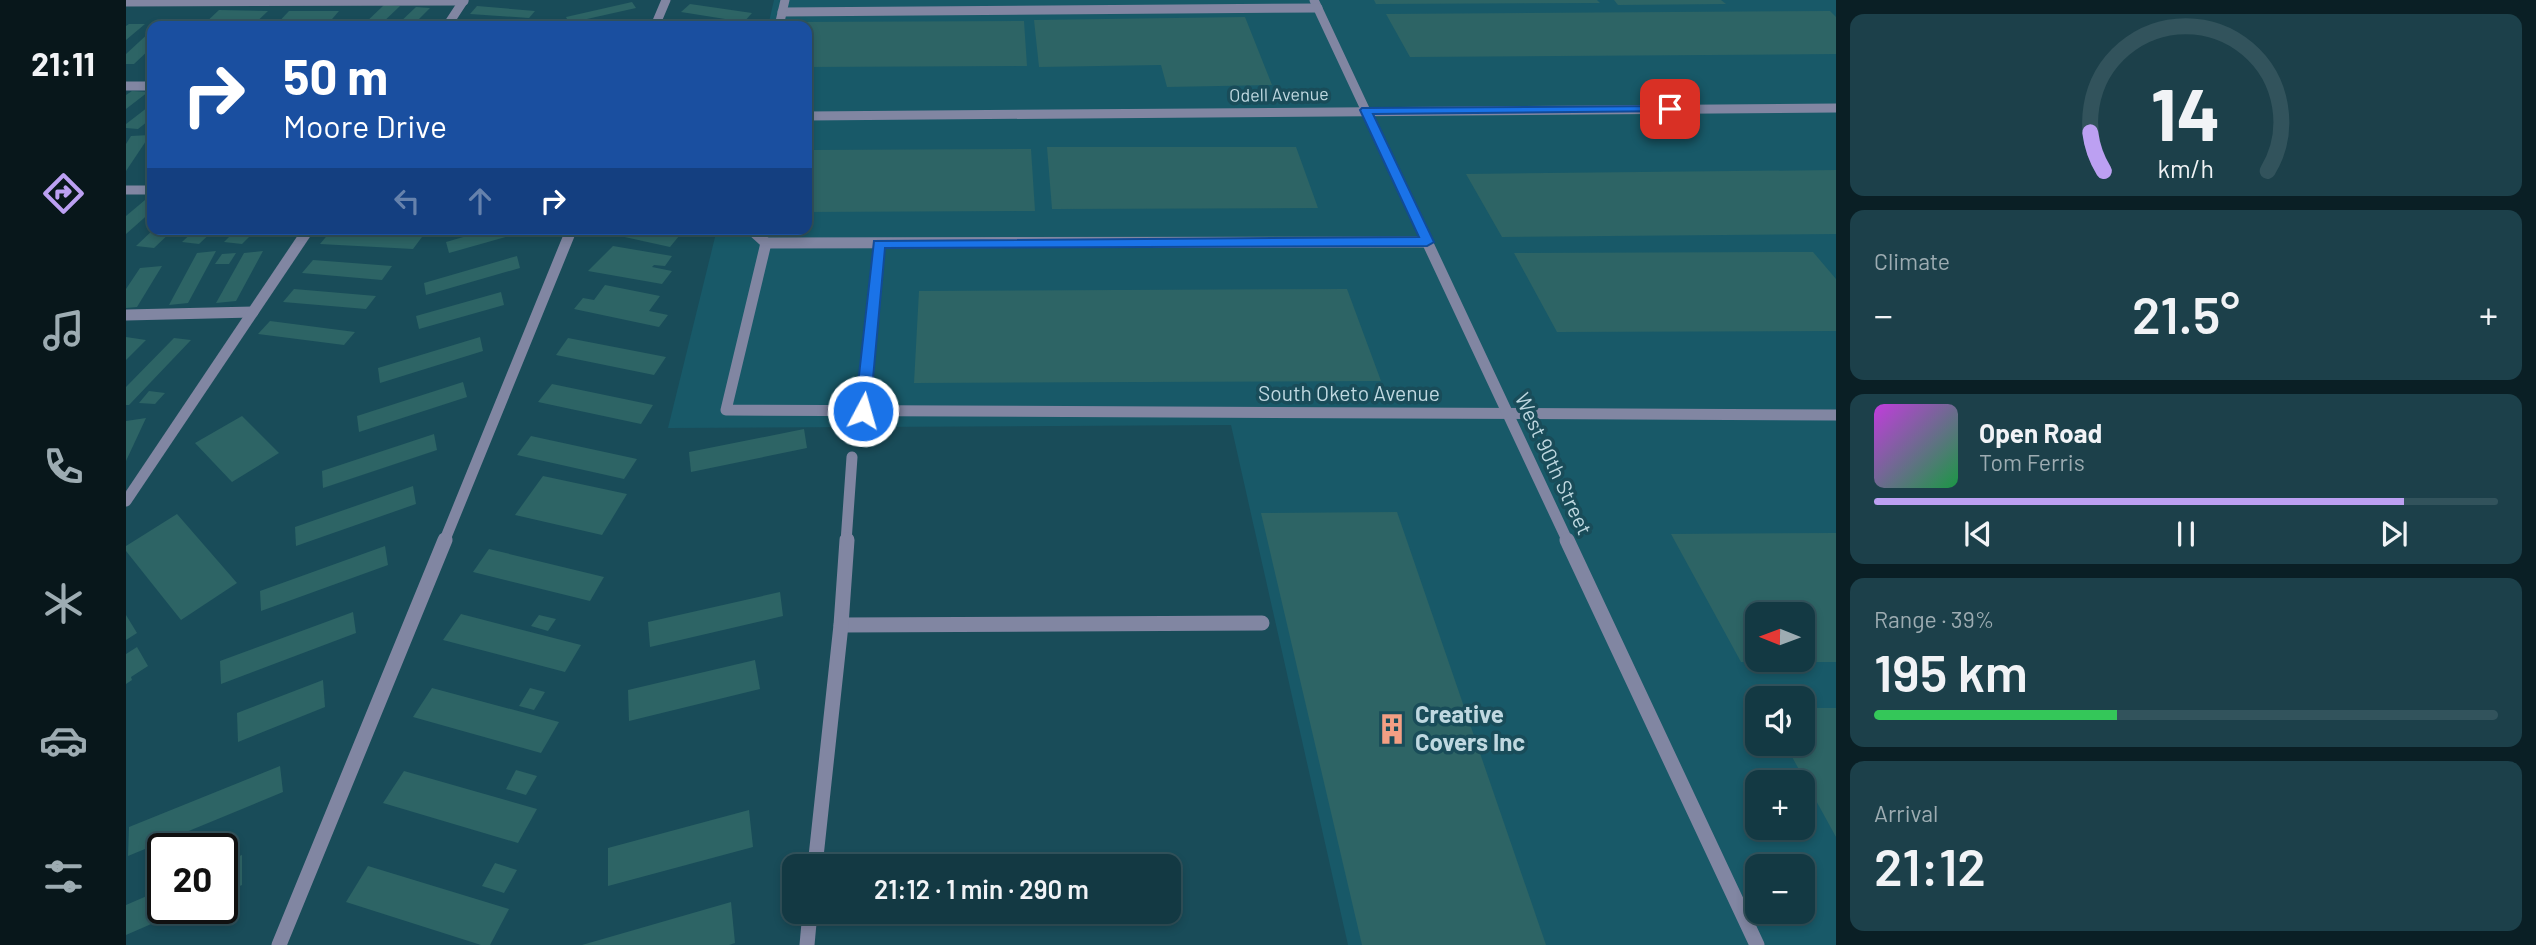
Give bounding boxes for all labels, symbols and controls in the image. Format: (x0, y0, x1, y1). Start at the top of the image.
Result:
text: 21:11 (31, 44, 95, 82)
text: 50 m (283, 46, 388, 105)
icon: right (168, 49, 259, 140)
text: 14 (2151, 68, 2221, 156)
pin (1640, 79, 1700, 139)
street label: Odell Avenue (1229, 82, 1329, 106)
icon: arrive (1651, 90, 1689, 128)
text: Moore Drive (283, 106, 447, 144)
text: km/h (2158, 153, 2214, 183)
icon: directions (39, 169, 88, 218)
icon: left (388, 182, 426, 220)
icon: ahead (461, 182, 499, 220)
icon: right (534, 182, 572, 220)
text: Climate (1874, 247, 1950, 275)
text: 21.5° (2132, 282, 2240, 344)
text: − (1874, 291, 1893, 337)
text: + (2479, 291, 2498, 337)
icon: music (39, 306, 88, 355)
position arrow (826, 374, 900, 448)
street label: South Oketo Avenue (1258, 380, 1440, 405)
street label: West 90th Street (1511, 388, 1598, 538)
text: Open Road (1979, 417, 2102, 448)
icon: phone (39, 442, 88, 491)
text: Tom Ferris (1979, 448, 2085, 476)
icon: previous (1959, 515, 1997, 553)
icon: pause (2167, 515, 2205, 553)
icon: next (2375, 515, 2413, 553)
icon: climate (39, 579, 88, 628)
north arrow (1745, 602, 1815, 672)
map controls (1745, 602, 1815, 924)
text: Range · 39% (1874, 605, 1994, 633)
text: 195 km (1874, 640, 2028, 702)
button: sound (1745, 686, 1815, 756)
place label: Creative Covers Inc (1415, 699, 1525, 756)
building icon: Creative Covers Inc (1375, 712, 1409, 746)
icon: car (39, 716, 88, 765)
button: + (1745, 770, 1815, 840)
text: Arrival (1874, 799, 1938, 827)
speed limit sign: 20 (147, 833, 238, 924)
text: 21:12 (1874, 834, 1986, 896)
icon: filters (39, 852, 88, 901)
button: − (1745, 854, 1815, 924)
text: 21:12 · 1 min · 290 m (874, 873, 1089, 904)

